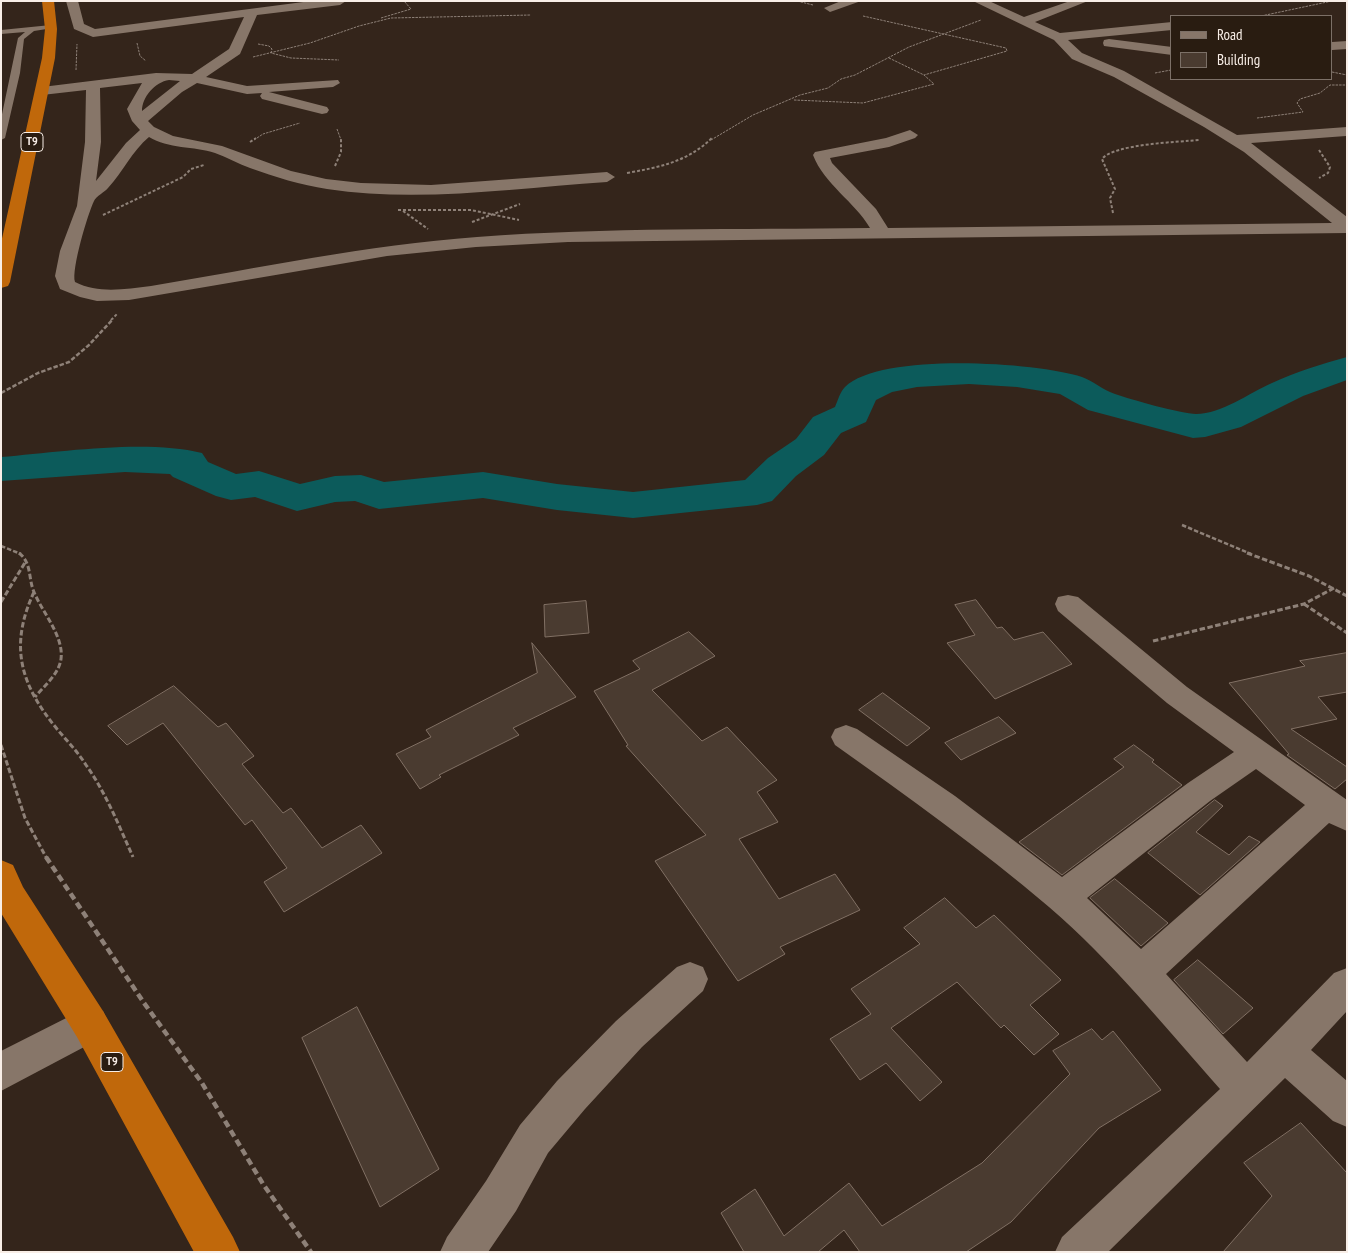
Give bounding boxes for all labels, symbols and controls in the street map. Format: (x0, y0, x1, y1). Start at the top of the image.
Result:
legend (1170, 15, 1333, 80)
text: Road (1217, 25, 1243, 44)
text: Building (1217, 50, 1260, 69)
road number: T9 (21, 132, 43, 152)
road number: T9 (101, 1052, 123, 1072)

